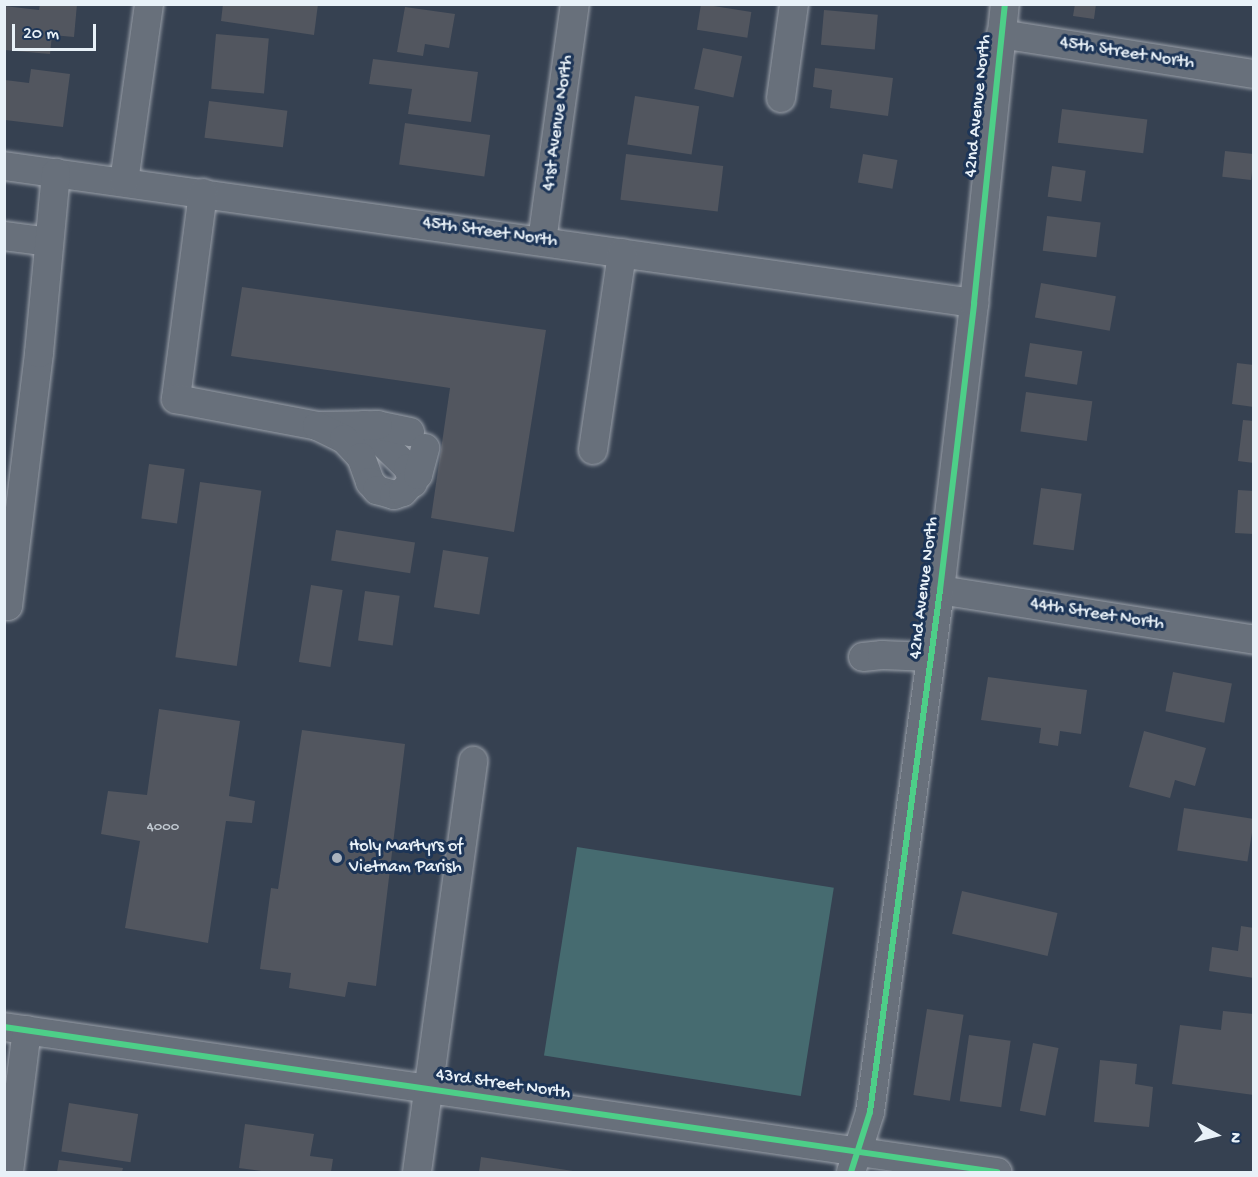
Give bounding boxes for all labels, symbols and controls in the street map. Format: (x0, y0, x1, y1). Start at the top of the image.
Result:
scale bar (15, 12, 99, 50)
text: 20 m (23, 24, 59, 45)
street label: 42nd Avenue North (961, 33, 997, 179)
street label: 45th Street North (1058, 33, 1196, 75)
street label: 41st Avenue North (539, 54, 579, 192)
street label: 45th Street North (421, 213, 559, 253)
street label: 42nd Avenue North (906, 515, 944, 661)
street label: 44th Street North (1029, 594, 1165, 636)
house number: 4000 (147, 819, 179, 837)
place label: Holy Martyrs of Vietnam Parish (349, 837, 463, 880)
marker: Holy Martyrs of Vietnam Parish (330, 851, 344, 865)
street label: 43rd Street North (434, 1065, 572, 1105)
north arrow (1186, 1105, 1246, 1165)
text: N (1224, 1131, 1244, 1144)

